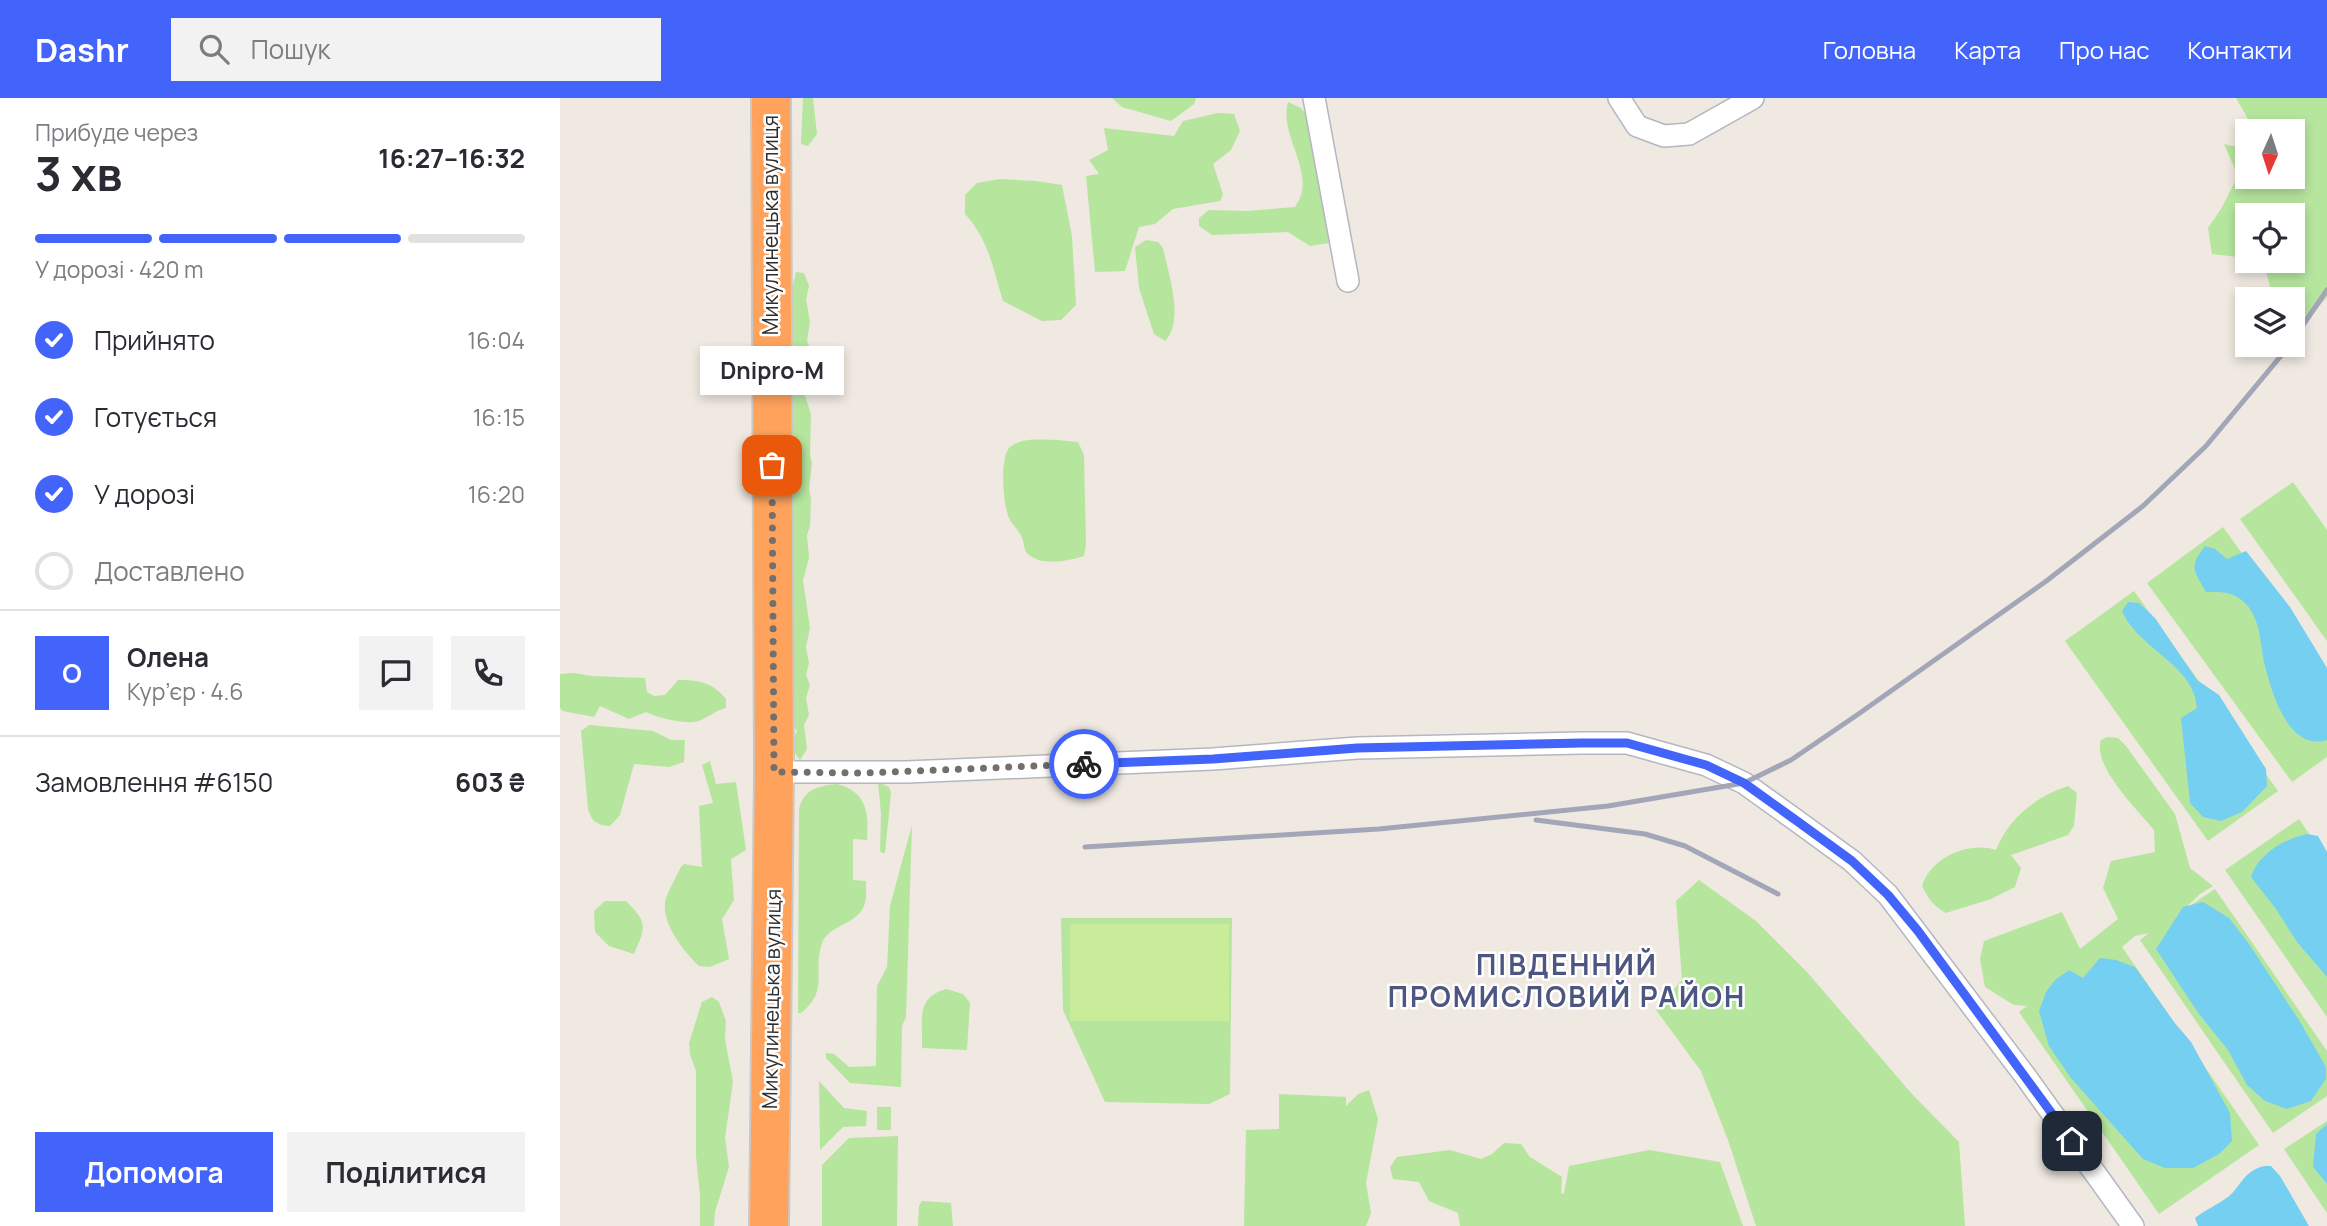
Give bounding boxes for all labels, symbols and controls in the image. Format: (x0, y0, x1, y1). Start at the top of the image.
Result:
search box (171, 18, 661, 81)
text: Dashr (35, 27, 129, 72)
icon: search (195, 30, 233, 68)
text: Пошук (251, 31, 331, 67)
text: Головна (1823, 33, 1916, 66)
text: Карта (1954, 33, 2021, 66)
text: Про нас (2059, 33, 2150, 66)
text: Контакти (2188, 33, 2292, 66)
street label: Микулинецька вулиця (756, 115, 784, 335)
text: Прибуде через (35, 116, 198, 148)
north arrow (2235, 119, 2305, 189)
map controls (2235, 119, 2305, 357)
text: 16:27–16:32 (378, 140, 525, 176)
text: 3 хв (35, 142, 122, 205)
button: locate (2235, 203, 2305, 273)
text: У дорозі · 420 m (35, 253, 204, 285)
button: layers (2235, 287, 2305, 357)
icon: check (35, 321, 73, 359)
text: Прийнято (94, 322, 215, 358)
text: 16:04 (467, 324, 525, 356)
callout: Dnipro-M (700, 346, 844, 395)
text: Dnipro-M (720, 354, 824, 386)
icon: check (35, 398, 73, 436)
text: Готується (94, 399, 217, 435)
text: 16:15 (473, 401, 525, 433)
pin (742, 435, 802, 495)
icon: bag (753, 446, 791, 484)
icon: check (35, 475, 73, 513)
text: У дорозі (94, 476, 195, 512)
text: 16:20 (468, 478, 525, 510)
text: Доставлено (94, 553, 245, 589)
button: chat (359, 636, 433, 710)
button: phone (451, 636, 525, 710)
text: Олена (127, 639, 209, 675)
text: О (62, 655, 82, 691)
text: Кур’єр · 4.6 (127, 675, 244, 707)
courier (1049, 729, 1119, 799)
icon: bike (1065, 745, 1103, 783)
text: Замовлення #6150 (35, 764, 273, 800)
text: 603 ₴ (455, 764, 525, 800)
street label: Микулинецька вулиця (755, 889, 787, 1109)
district label: ПІВДЕННИЙ ПРОМИСЛОВИЙ РАЙОН (1388, 945, 1746, 1015)
pin (2042, 1111, 2102, 1171)
icon: home (2053, 1122, 2091, 1160)
button: Допомога (35, 1132, 273, 1212)
button: Поділитися (287, 1132, 525, 1212)

